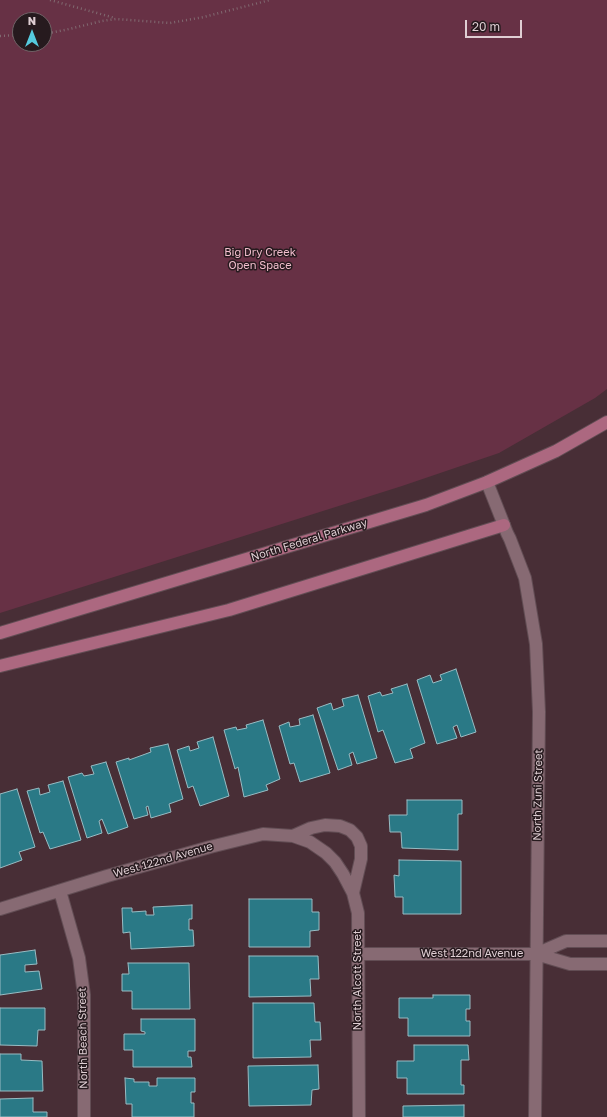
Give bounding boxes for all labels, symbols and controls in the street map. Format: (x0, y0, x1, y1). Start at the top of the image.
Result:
north arrow (12, 12, 52, 52)
scale bar (467, 12, 524, 38)
text: N (28, 14, 36, 27)
text: 20 m (472, 19, 500, 34)
park label: Big Dry Creek Open Space (224, 246, 296, 272)
street label: North Federal Parkway (249, 516, 369, 564)
street label: North Zuni Street (531, 749, 545, 841)
street label: West 122nd Avenue (112, 840, 214, 880)
street label: North Alcott Street (351, 930, 365, 1030)
street label: West 122nd Avenue (421, 947, 523, 961)
street label: North Beach Street (76, 987, 90, 1089)

